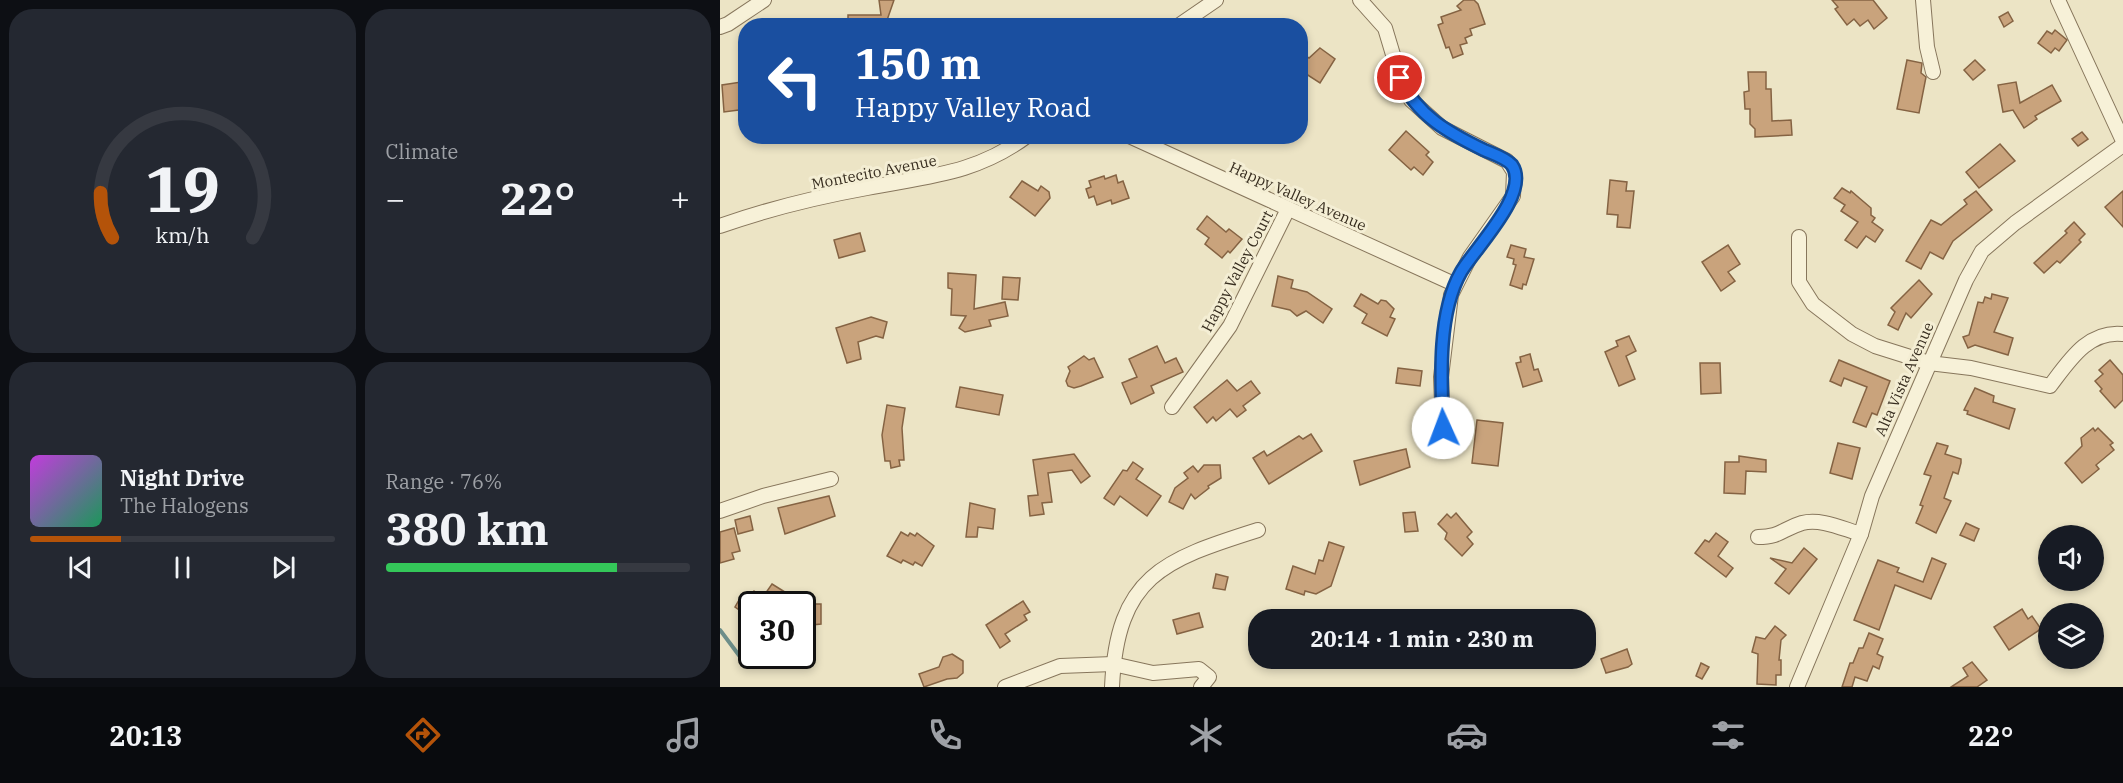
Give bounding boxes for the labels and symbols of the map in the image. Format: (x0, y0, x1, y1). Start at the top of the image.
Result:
pin (1374, 52, 1425, 103)
street label: Montecito Avenue (810, 151, 938, 193)
street label: Happy Valley Avenue (1226, 157, 1370, 235)
street label: Happy Valley Court (1197, 207, 1277, 335)
street label: Alta Vista Avenue (1870, 319, 1938, 439)
position arrow (1411, 396, 1475, 460)
speed limit sign: 30 (738, 591, 816, 669)

